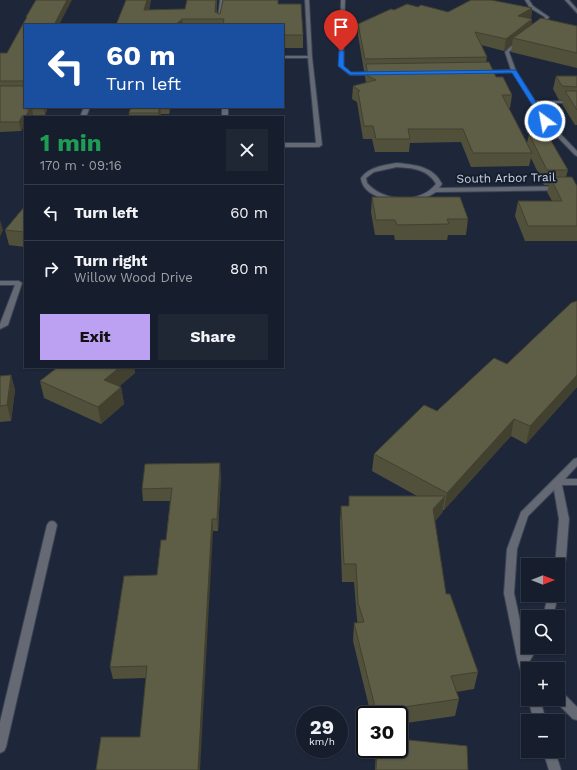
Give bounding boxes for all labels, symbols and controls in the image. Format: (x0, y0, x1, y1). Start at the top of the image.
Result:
pin (324, 10, 358, 51)
icon: arrive (330, 16, 352, 38)
text: 60 m (106, 39, 176, 72)
icon: left (40, 40, 92, 92)
text: Turn left (106, 73, 181, 94)
position arrow (524, 100, 566, 142)
text: 1 min (40, 129, 102, 157)
button: close (226, 129, 268, 171)
text: 170 m · 09:16 (40, 158, 122, 173)
street label: South Arbor Trail (456, 170, 556, 186)
icon: left (40, 202, 62, 224)
text: Turn left (74, 204, 138, 222)
text: 60 m (230, 204, 268, 222)
text: Turn right (74, 252, 147, 270)
icon: right (40, 258, 62, 280)
text: 80 m (230, 260, 268, 278)
text: Willow Wood Drive (74, 270, 193, 285)
button: Exit (40, 314, 150, 360)
button: Share (158, 314, 268, 360)
north arrow (521, 558, 565, 602)
map controls (521, 558, 565, 758)
button: search (521, 610, 565, 654)
button: + (521, 662, 565, 706)
speed limit sign: 30 (356, 706, 408, 758)
button: − (521, 714, 565, 758)
text: 29 (310, 715, 334, 739)
text: km/h (309, 736, 335, 747)

